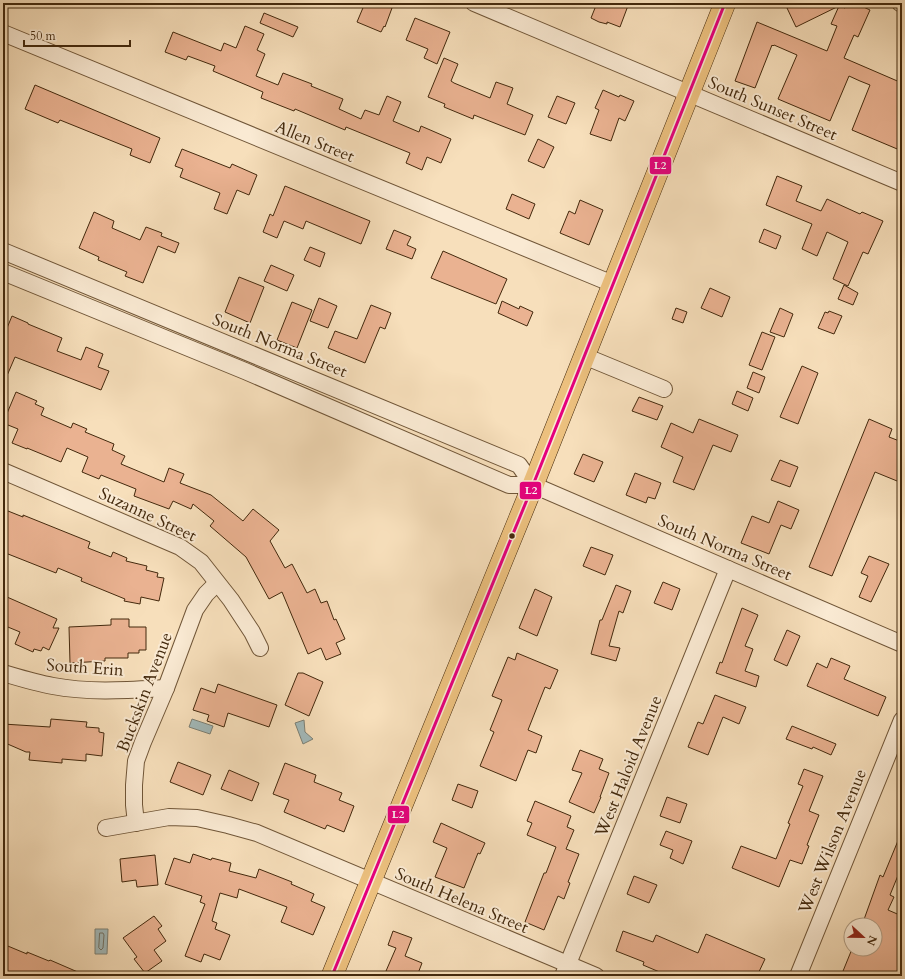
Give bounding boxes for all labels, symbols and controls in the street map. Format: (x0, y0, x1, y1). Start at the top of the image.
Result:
scale bar (24, 22, 130, 48)
text: 50 m (30, 28, 57, 44)
street label: South Sunset Street (705, 71, 841, 146)
street label: Allen Street (272, 115, 358, 168)
line badge: L2 (649, 156, 672, 175)
text: L2 (654, 158, 667, 173)
street label: South Norma Street (209, 308, 351, 383)
line badge: L2 (519, 481, 542, 500)
street label: Suzanne Street (95, 482, 201, 547)
text: L2 (525, 483, 538, 498)
street label: South Norma Street (654, 509, 796, 586)
unlabelled marker (507, 531, 517, 541)
street label: Buckskin Avenue (111, 629, 178, 755)
street label: South Erin (46, 653, 125, 682)
street label: West Haloid Avenue (589, 692, 667, 841)
street label: West Wilson Avenue (793, 765, 872, 918)
line badge: L2 (387, 805, 410, 824)
text: L2 (392, 807, 405, 822)
street label: South Helena Street (392, 862, 533, 939)
north arrow (843, 917, 883, 957)
text: N (863, 933, 881, 948)

